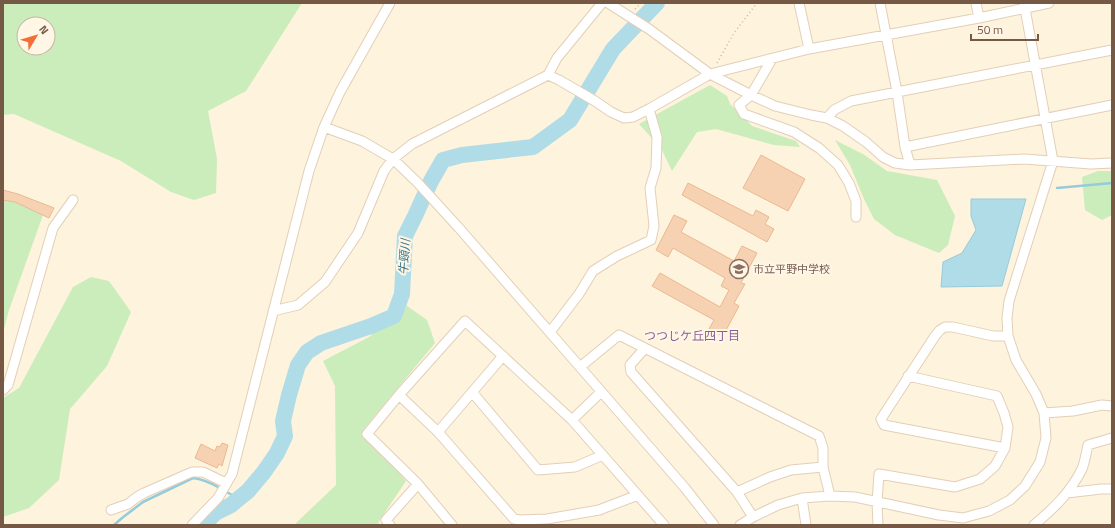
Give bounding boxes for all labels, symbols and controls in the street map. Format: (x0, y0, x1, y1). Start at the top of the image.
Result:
north arrow (16, 16, 56, 56)
scale bar (971, 16, 1038, 42)
text: 50 m (977, 20, 1003, 39)
text: N (35, 22, 53, 38)
water label: 牛頸川 (393, 236, 415, 276)
school or university icon: 市立平野中学校 (728, 258, 750, 280)
place label: 市立平野中学校 (753, 261, 830, 277)
district label: つつじケ丘四丁目 (644, 326, 740, 345)

